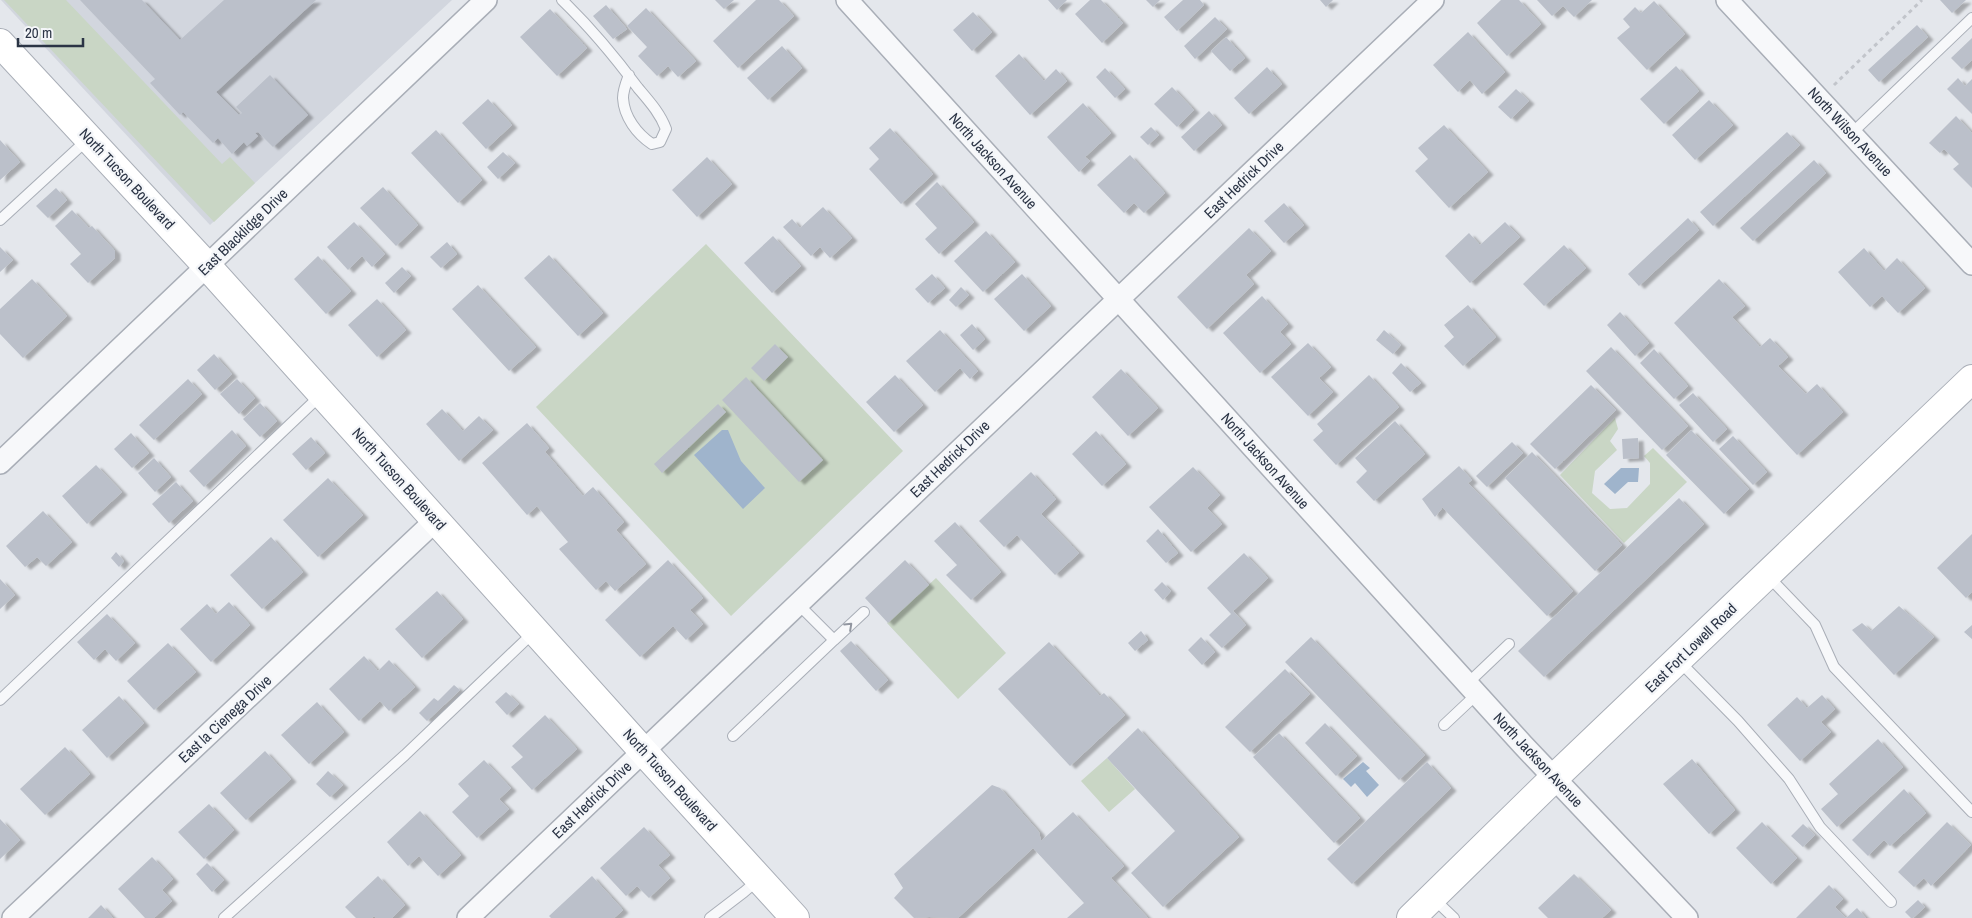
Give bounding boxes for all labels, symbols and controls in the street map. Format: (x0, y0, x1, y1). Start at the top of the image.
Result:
scale bar (18, 15, 82, 47)
text: 20 m (25, 22, 52, 43)
street label: North Wilson Avenue (1803, 82, 1897, 181)
street label: North Jackson Avenue (944, 108, 1042, 213)
street label: North Tucson Boulevard (75, 123, 180, 234)
street label: East Hedrick Drive (1199, 136, 1288, 223)
street label: East Blacklidge Drive (193, 183, 292, 280)
street label: North Jackson Avenue (1216, 408, 1314, 513)
street label: East Hedrick Drive (905, 415, 994, 502)
street label: North Tucson Boulevard (348, 423, 451, 535)
street label: East Fort Lowell Road (1640, 598, 1741, 697)
one-way arrow (843, 623, 852, 632)
street label: East la Cienega Drive (173, 670, 276, 767)
street label: North Jackson Avenue (1489, 708, 1588, 812)
street label: North Tucson Boulevard (619, 724, 722, 836)
street label: East Hedrick Drive (547, 756, 636, 843)

